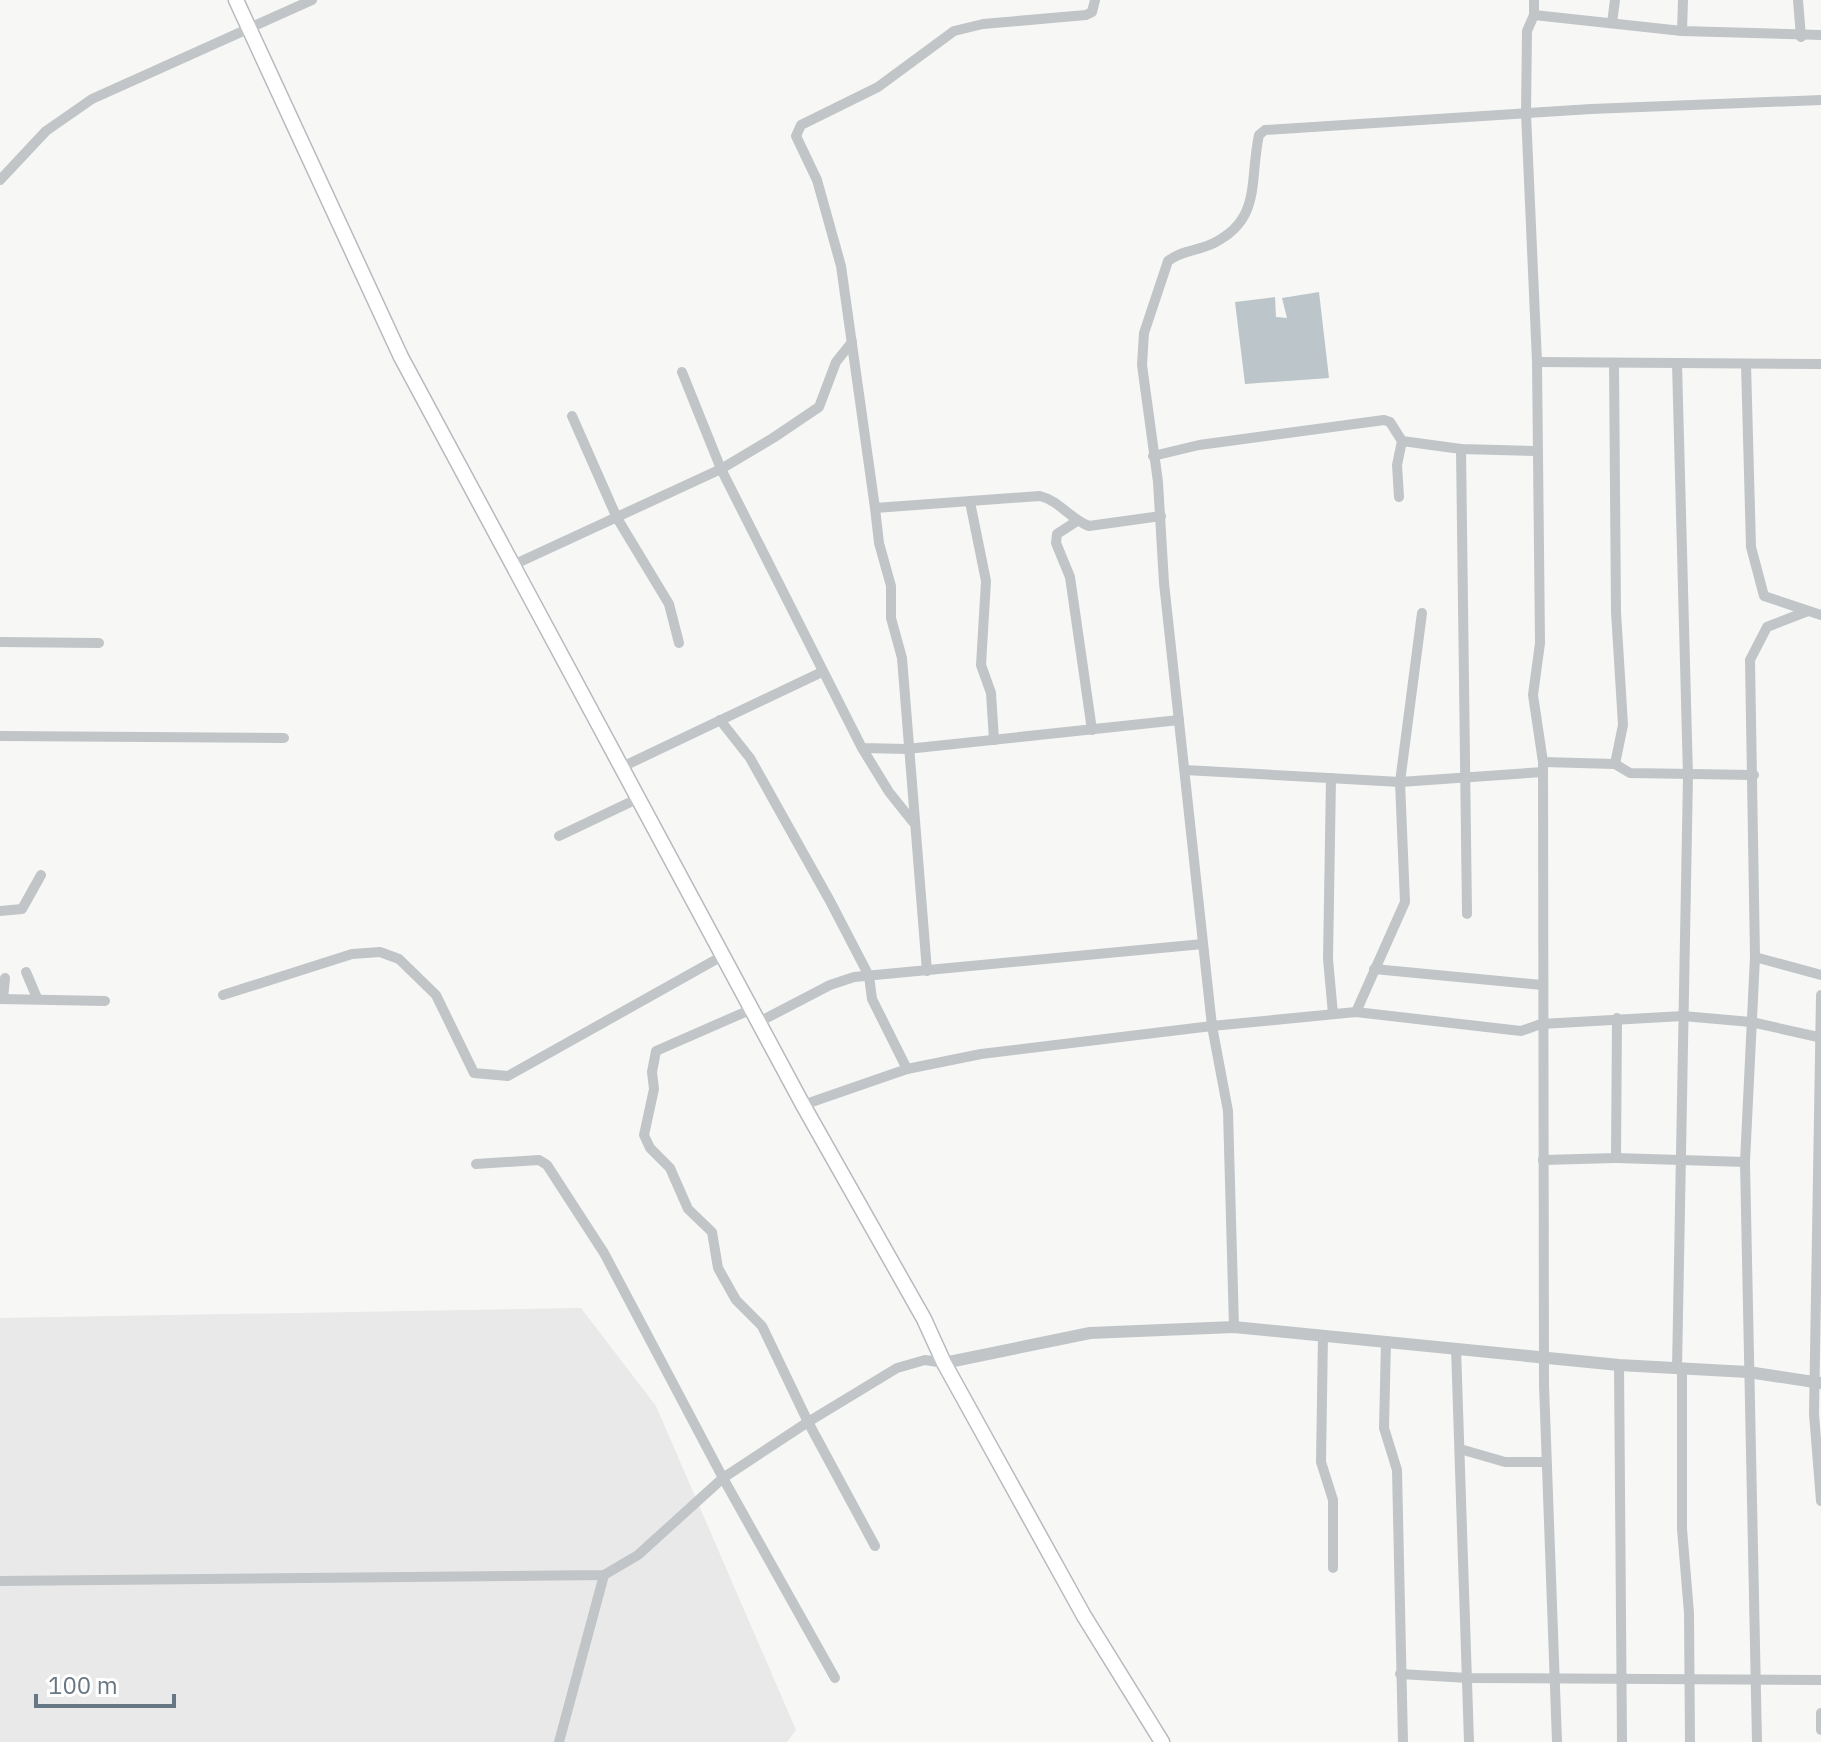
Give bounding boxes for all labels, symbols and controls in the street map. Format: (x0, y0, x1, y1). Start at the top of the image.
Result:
scale bar (36, 1658, 174, 1708)
text: 100 m (48, 1669, 118, 1701)

